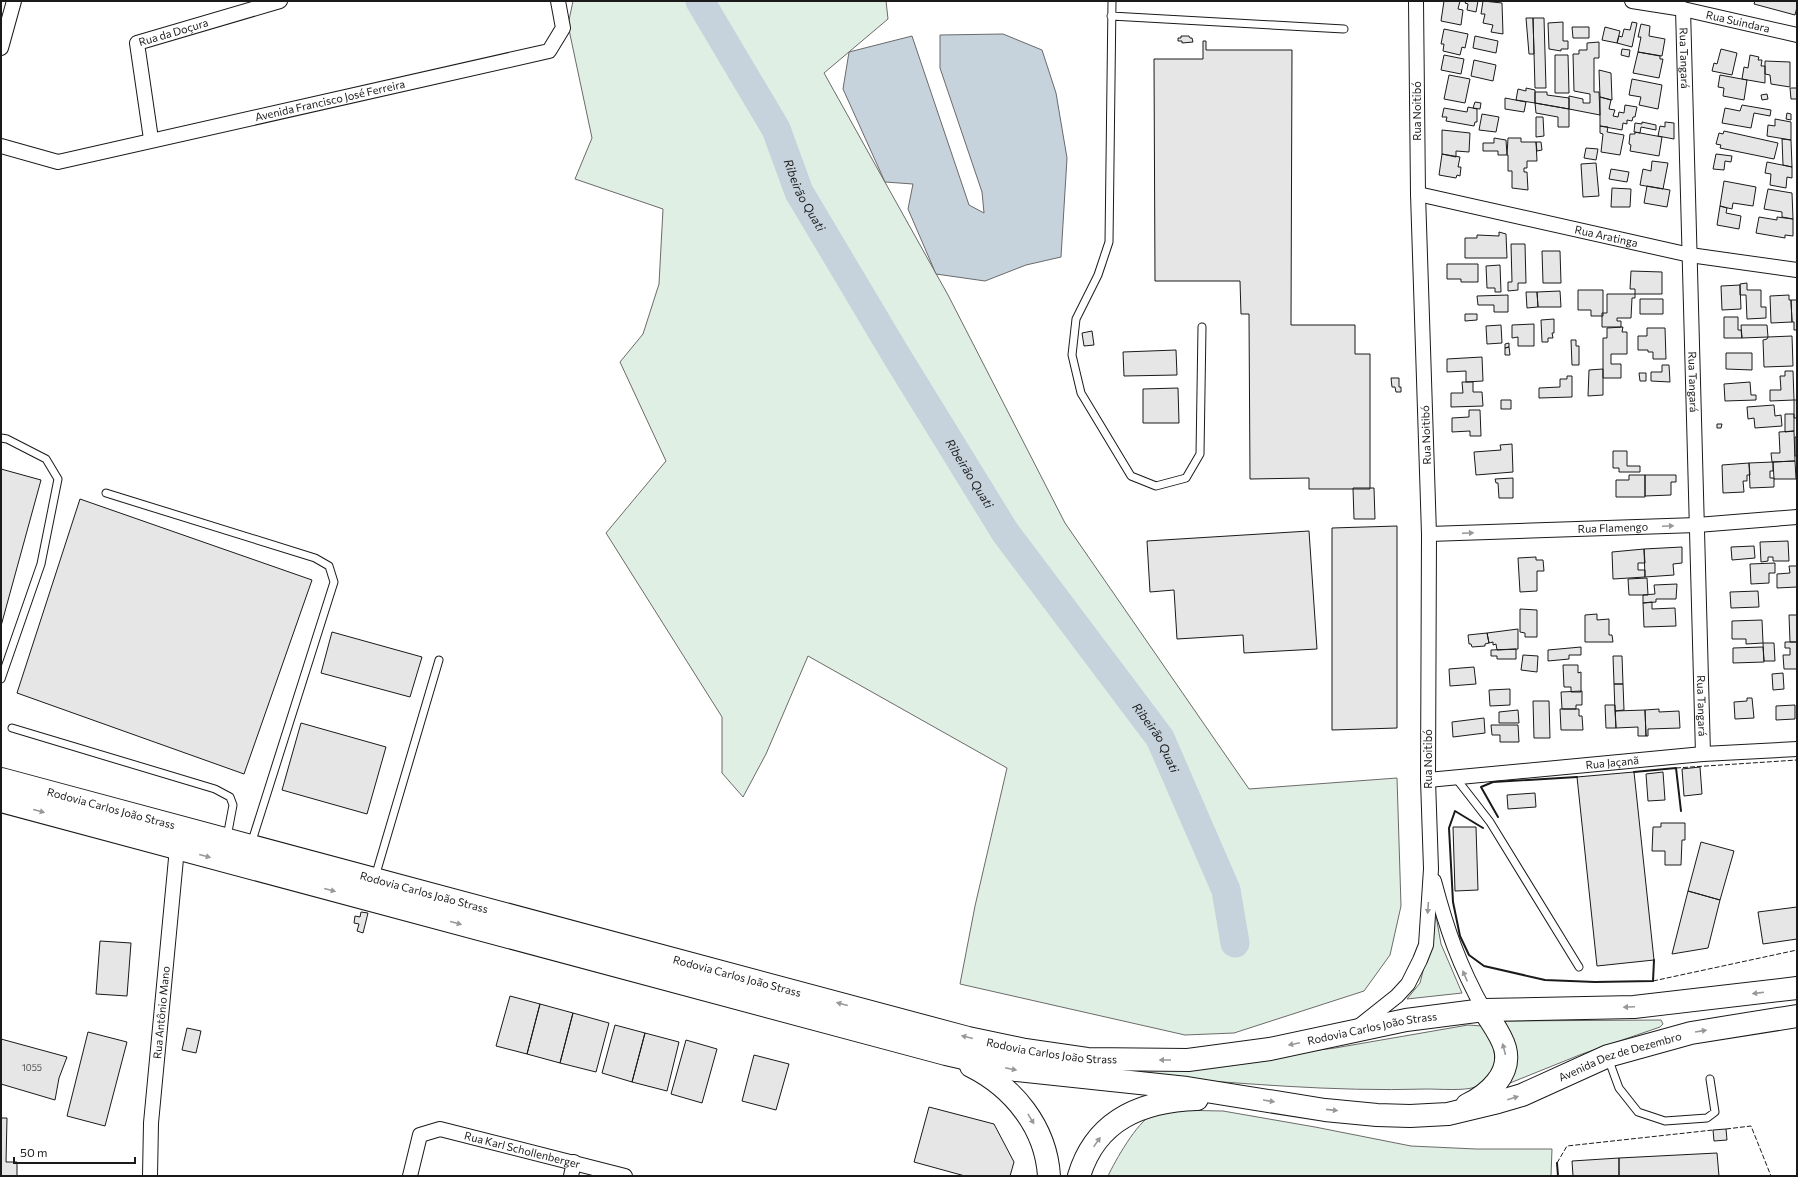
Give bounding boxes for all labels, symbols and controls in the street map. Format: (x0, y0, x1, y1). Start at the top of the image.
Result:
street label: Rua Suindara (1705, 7, 1771, 35)
street label: Rua da Doçura (137, 15, 210, 48)
street label: Rua Tangará (1677, 27, 1692, 89)
street label: Avenida Francisco José Ferreira (253, 77, 406, 123)
street label: Rua Noitibó (1410, 81, 1423, 141)
water label: Ribeirão Quati (782, 157, 829, 234)
street label: Rua Aratinga (1574, 222, 1639, 249)
street label: Rua Tangará (1686, 351, 1701, 413)
street label: Rua Noitibó (1418, 405, 1433, 465)
water label: Ribeirão Quati (943, 436, 997, 511)
street label: Rua Flamengo (1577, 520, 1649, 535)
one-way arrow (1662, 522, 1674, 529)
one-way arrow (1462, 530, 1475, 536)
street label: Rua Tangará (1695, 675, 1710, 737)
water label: Ribeirão Quati (1130, 700, 1183, 775)
street label: Rua Noitibó (1421, 729, 1434, 789)
street label: Rua Jaçanã (1585, 753, 1639, 771)
street label: Rodovia Carlos João Strass (46, 785, 177, 831)
one-way arrow (33, 808, 45, 814)
one-way arrow (199, 853, 211, 859)
street label: Rodovia Carlos João Strass (359, 868, 490, 915)
one-way arrow (324, 887, 337, 893)
one-way arrow (1425, 902, 1431, 915)
one-way arrow (450, 921, 462, 927)
street label: Rodovia Carlos João Strass (672, 952, 803, 999)
street label: Rua Antônio Mano (150, 965, 172, 1059)
one-way arrow (1462, 969, 1468, 981)
one-way arrow (1752, 990, 1764, 996)
one-way arrow (836, 1001, 848, 1007)
one-way arrow (1623, 1004, 1635, 1011)
street label: Rodovia Carlos João Strass (1306, 1009, 1438, 1047)
one-way arrow (1694, 1028, 1707, 1034)
street label: Avenida Dez de Dezembro (1556, 1029, 1683, 1084)
one-way arrow (961, 1034, 974, 1040)
street label: Rodovia Carlos João Strass (985, 1035, 1117, 1065)
one-way arrow (1288, 1042, 1300, 1048)
one-way arrow (1501, 1042, 1507, 1054)
one-way arrow (1158, 1057, 1171, 1063)
house number: 1055 (22, 1062, 42, 1073)
one-way arrow (1005, 1066, 1018, 1072)
one-way arrow (1507, 1095, 1519, 1101)
one-way arrow (1263, 1098, 1275, 1104)
one-way arrow (1326, 1107, 1338, 1114)
one-way arrow (1027, 1114, 1035, 1124)
street label: Rua Karl Schollenberger (463, 1128, 582, 1171)
one-way arrow (1093, 1136, 1101, 1147)
scale bar (14, 1139, 135, 1165)
text: 50 m (20, 1145, 48, 1159)

